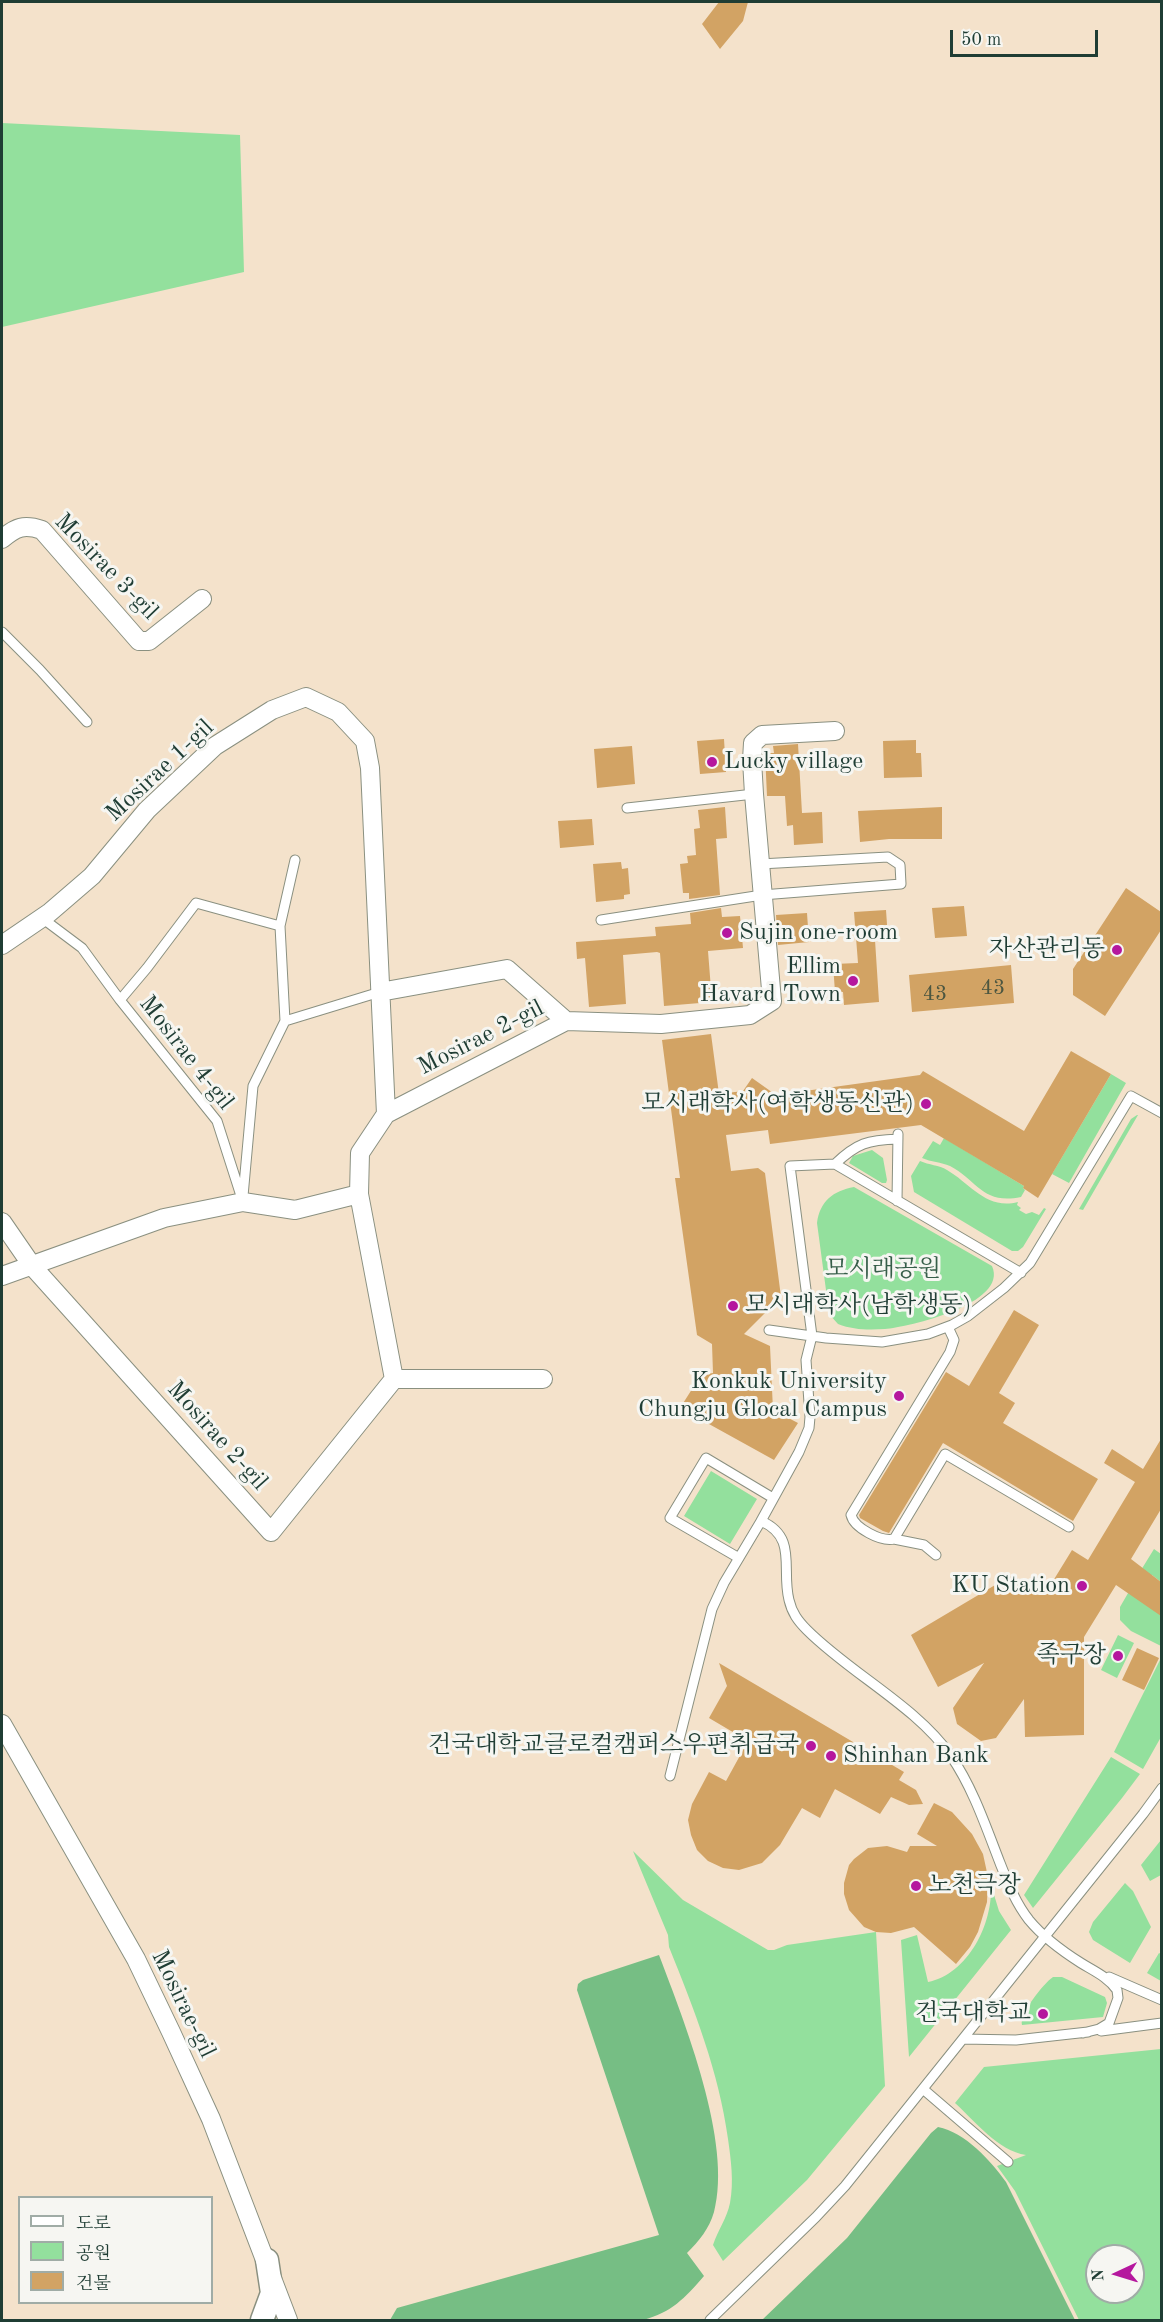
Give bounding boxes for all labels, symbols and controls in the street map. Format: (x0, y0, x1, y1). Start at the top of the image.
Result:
scale bar (953, 18, 1102, 56)
text: 50 m (961, 31, 1001, 49)
street label: Mosirae 3-gil (48, 508, 164, 626)
street label: Mosirae 1-gil (100, 714, 220, 828)
place label: Lucky village (724, 748, 863, 776)
marker: Lucky village (705, 755, 719, 769)
place label: Sujin one-room (739, 919, 898, 947)
marker: Sujin one-room (720, 926, 734, 940)
place label: 자산관리동 (989, 936, 1105, 964)
marker: 자산관리동 (1110, 943, 1124, 957)
place label: Ellim Havard Town (699, 953, 841, 1009)
marker: Ellim Havard Town (846, 974, 860, 988)
house number: 43 (981, 975, 1005, 1001)
house number: 43 (923, 981, 947, 1007)
street label: Mosirae 4-gil (132, 990, 240, 1116)
street label: Mosirae 2-gil (413, 994, 549, 1082)
place label: 모시래학사(여학생동신관) (641, 1090, 914, 1118)
marker: 모시래학사(여학생동신관) (919, 1097, 933, 1111)
park label: 모시래공원 (825, 1256, 941, 1284)
place label: 모시래학사(남학생동) (745, 1292, 971, 1320)
marker: 모시래학사(남학생동) (726, 1299, 740, 1313)
place label: Konkuk University Chungju Glocal Campus (638, 1368, 887, 1424)
street label: Mosirae 2-gil (160, 1375, 274, 1497)
marker: Konkuk University Chungju Glocal Campus (892, 1389, 906, 1403)
place label: KU Station (952, 1572, 1070, 1600)
marker: KU Station (1075, 1579, 1089, 1593)
place label: 족구장 (1036, 1642, 1106, 1670)
marker: 족구장 (1111, 1649, 1125, 1663)
place label: 건국대학교글로컬캠퍼스우편취급국 (428, 1732, 799, 1760)
marker: 건국대학교글로컬캠퍼스우편취급국 (804, 1739, 818, 1753)
place label: Shinhan Bank (843, 1742, 989, 1770)
marker: Shinhan Bank (824, 1749, 838, 1763)
place label: 노천극장 (928, 1872, 1021, 1900)
marker: 노천극장 (909, 1879, 923, 1893)
street label: Mosirae-gil (145, 1945, 221, 2063)
place label: 건국대학교 (915, 2000, 1031, 2028)
marker: 건국대학교 (1036, 2007, 1050, 2021)
legend (18, 2196, 213, 2304)
text: 도로 (76, 2215, 111, 2233)
north arrow (1085, 2244, 1145, 2304)
text: 공원 (76, 2245, 111, 2263)
text: N (1091, 2268, 1107, 2282)
text: 건물 (76, 2275, 111, 2293)

